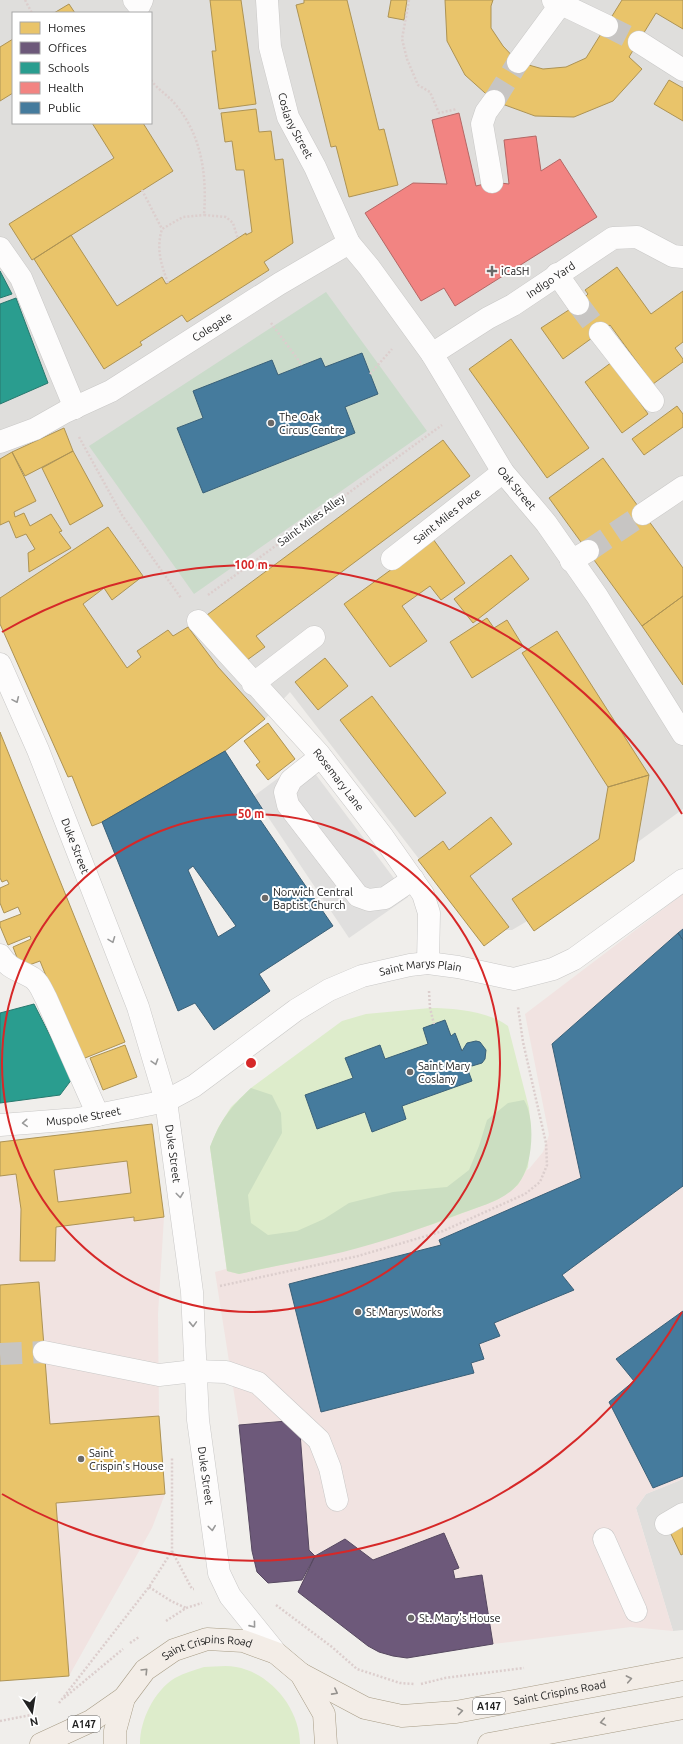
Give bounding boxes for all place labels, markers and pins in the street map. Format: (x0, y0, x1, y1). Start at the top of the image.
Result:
marker: iCaSH (486, 265, 498, 277)
place label: iCaSH (501, 265, 530, 277)
place label: The Oak Circus Centre (279, 411, 345, 436)
marker: The Oak Circus Centre (266, 418, 276, 428)
place label: Norwich Central Baptist Church (273, 886, 353, 911)
marker: Norwich Central Baptist Church (260, 893, 270, 903)
centre of rings (244, 1056, 258, 1070)
place label: Saint Mary Coslany (418, 1060, 471, 1085)
marker: Saint Mary Coslany (405, 1067, 415, 1077)
place label: St Marys Works (366, 1306, 442, 1318)
marker: St Marys Works (353, 1307, 363, 1317)
place label: Saint Crispin's House (89, 1447, 164, 1472)
marker: Saint Crispin's House (76, 1454, 86, 1464)
place label: St. Mary's House (419, 1612, 501, 1624)
marker: St. Mary's House (406, 1613, 416, 1623)

